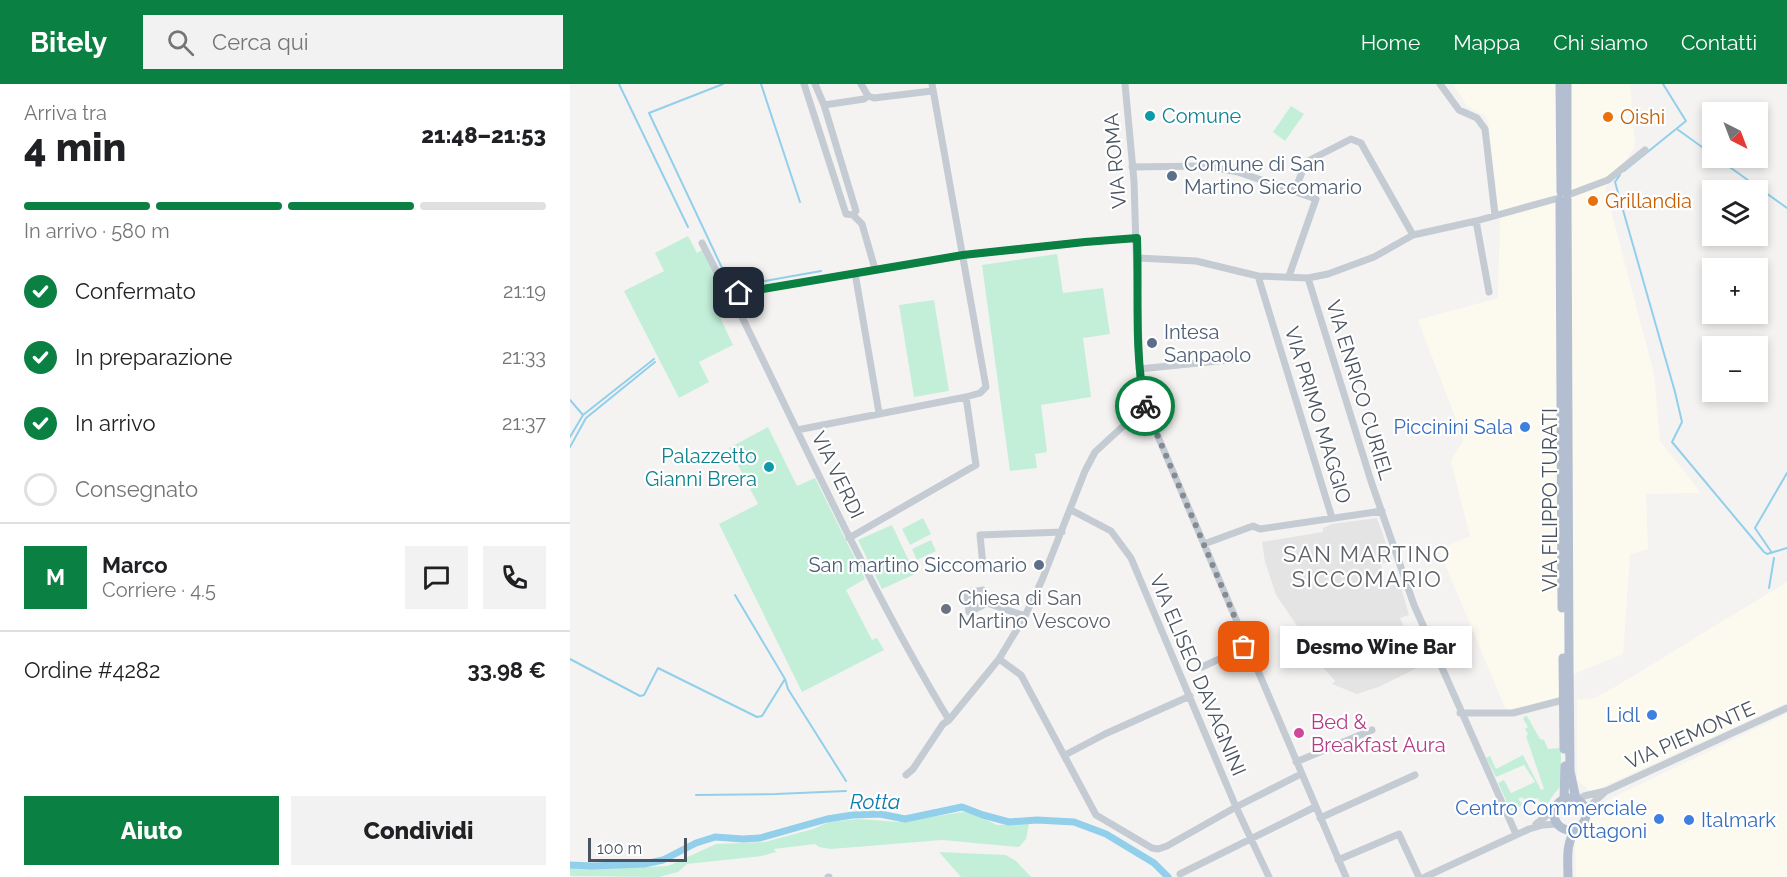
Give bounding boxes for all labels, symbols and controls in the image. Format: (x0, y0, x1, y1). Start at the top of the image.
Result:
search box (143, 15, 563, 69)
text: Bitely (30, 26, 107, 59)
icon: search (164, 26, 197, 59)
text: Cerca qui (212, 29, 309, 55)
text: Home (1361, 30, 1420, 55)
text: Mappa (1453, 30, 1520, 55)
text: Chi siamo (1553, 30, 1648, 55)
text: Contatti (1681, 30, 1757, 55)
text: Arriva tra (24, 101, 107, 125)
north arrow (1702, 102, 1768, 168)
map controls (1702, 102, 1768, 402)
place label: Comune (1162, 104, 1242, 128)
place label: Oishi (1620, 105, 1665, 129)
marker: Comune (1143, 109, 1157, 123)
marker: Oishi (1601, 110, 1615, 124)
street label: VIA ROMA (1099, 112, 1131, 210)
text: 21:48–21:53 (421, 122, 546, 148)
text: 4 min (24, 124, 127, 170)
place label: Comune di San Martino Siccomario (1184, 152, 1362, 199)
marker: Comune di San Martino Siccomario (1165, 169, 1179, 183)
button: layers (1702, 180, 1768, 246)
place label: Grillandia (1605, 189, 1692, 213)
marker: Grillandia (1586, 194, 1600, 208)
text: In arrivo · 580 m (24, 219, 170, 243)
button: + (1702, 258, 1768, 324)
pin (713, 267, 764, 318)
icon: check (24, 275, 57, 308)
icon: home (722, 276, 755, 309)
text: Confermato (75, 278, 196, 304)
text: 21:19 (503, 279, 546, 303)
street label: VIA ENRICO CURIEL (1321, 297, 1399, 483)
place label: Intesa Sanpaolo (1164, 320, 1251, 367)
street label: VIA PRIMO MAGGIO (1280, 324, 1356, 506)
marker: Intesa Sanpaolo (1145, 336, 1159, 350)
button: − (1702, 336, 1768, 402)
icon: check (24, 341, 57, 374)
text: In preparazione (75, 344, 232, 370)
text: 21:33 (502, 345, 546, 369)
courier (1115, 376, 1175, 436)
icon: bike (1129, 390, 1162, 423)
icon: check (24, 407, 57, 440)
street label: VIA FILIPPO TURATI (1538, 408, 1562, 592)
text: In arrivo (75, 410, 156, 436)
text: 21:37 (502, 411, 546, 435)
place label: Piccinini Sala (1393, 415, 1513, 439)
marker: Piccinini Sala (1518, 420, 1532, 434)
street label: VIA VERDI (807, 428, 869, 522)
place label: Palazzetto Gianni Brera (645, 444, 757, 491)
marker: Palazzetto Gianni Brera (762, 460, 776, 474)
text: Consegnato (75, 476, 198, 502)
district label: SAN MARTINO SICCOMARIO (1283, 541, 1451, 592)
button: chat (405, 546, 468, 609)
button: phone (483, 546, 546, 609)
text: Marco (102, 552, 168, 578)
place label: San martino Siccomario (808, 553, 1027, 577)
marker: San martino Siccomario (1032, 558, 1046, 572)
text: M (46, 564, 65, 590)
street label: VIA ELISEO DAVAGNINI (1145, 571, 1251, 779)
text: Corriere · 4.5 (102, 578, 216, 602)
place label: Chiesa di San Martino Vescovo (958, 586, 1111, 633)
marker: Chiesa di San Martino Vescovo (939, 602, 953, 616)
pin (1218, 621, 1269, 672)
callout: Desmo Wine Bar (1280, 626, 1472, 668)
icon: bag (1227, 630, 1260, 663)
text: Desmo Wine Bar (1296, 635, 1456, 659)
text: Ordine #4282 (24, 657, 160, 683)
text: 33.98 € (467, 657, 546, 683)
street label: VIA PIEMONTE (1622, 696, 1758, 774)
place label: Lidl (1606, 703, 1641, 727)
marker: Lidl (1645, 708, 1659, 722)
place label: Bed & Breakfast Aura (1311, 710, 1446, 757)
marker: Bed & Breakfast Aura (1292, 726, 1306, 740)
water label: Rotta (850, 789, 900, 814)
button: Aiuto (24, 796, 279, 865)
button: Condividi (291, 796, 546, 865)
place label: Centro Commerciale Ottagoni (1455, 796, 1647, 843)
place label: Italmark (1701, 808, 1776, 832)
marker: Centro Commerciale Ottagoni (1652, 812, 1666, 826)
marker: Italmark (1682, 813, 1696, 827)
scale bar (588, 835, 687, 862)
text: 100 m (597, 839, 642, 858)

